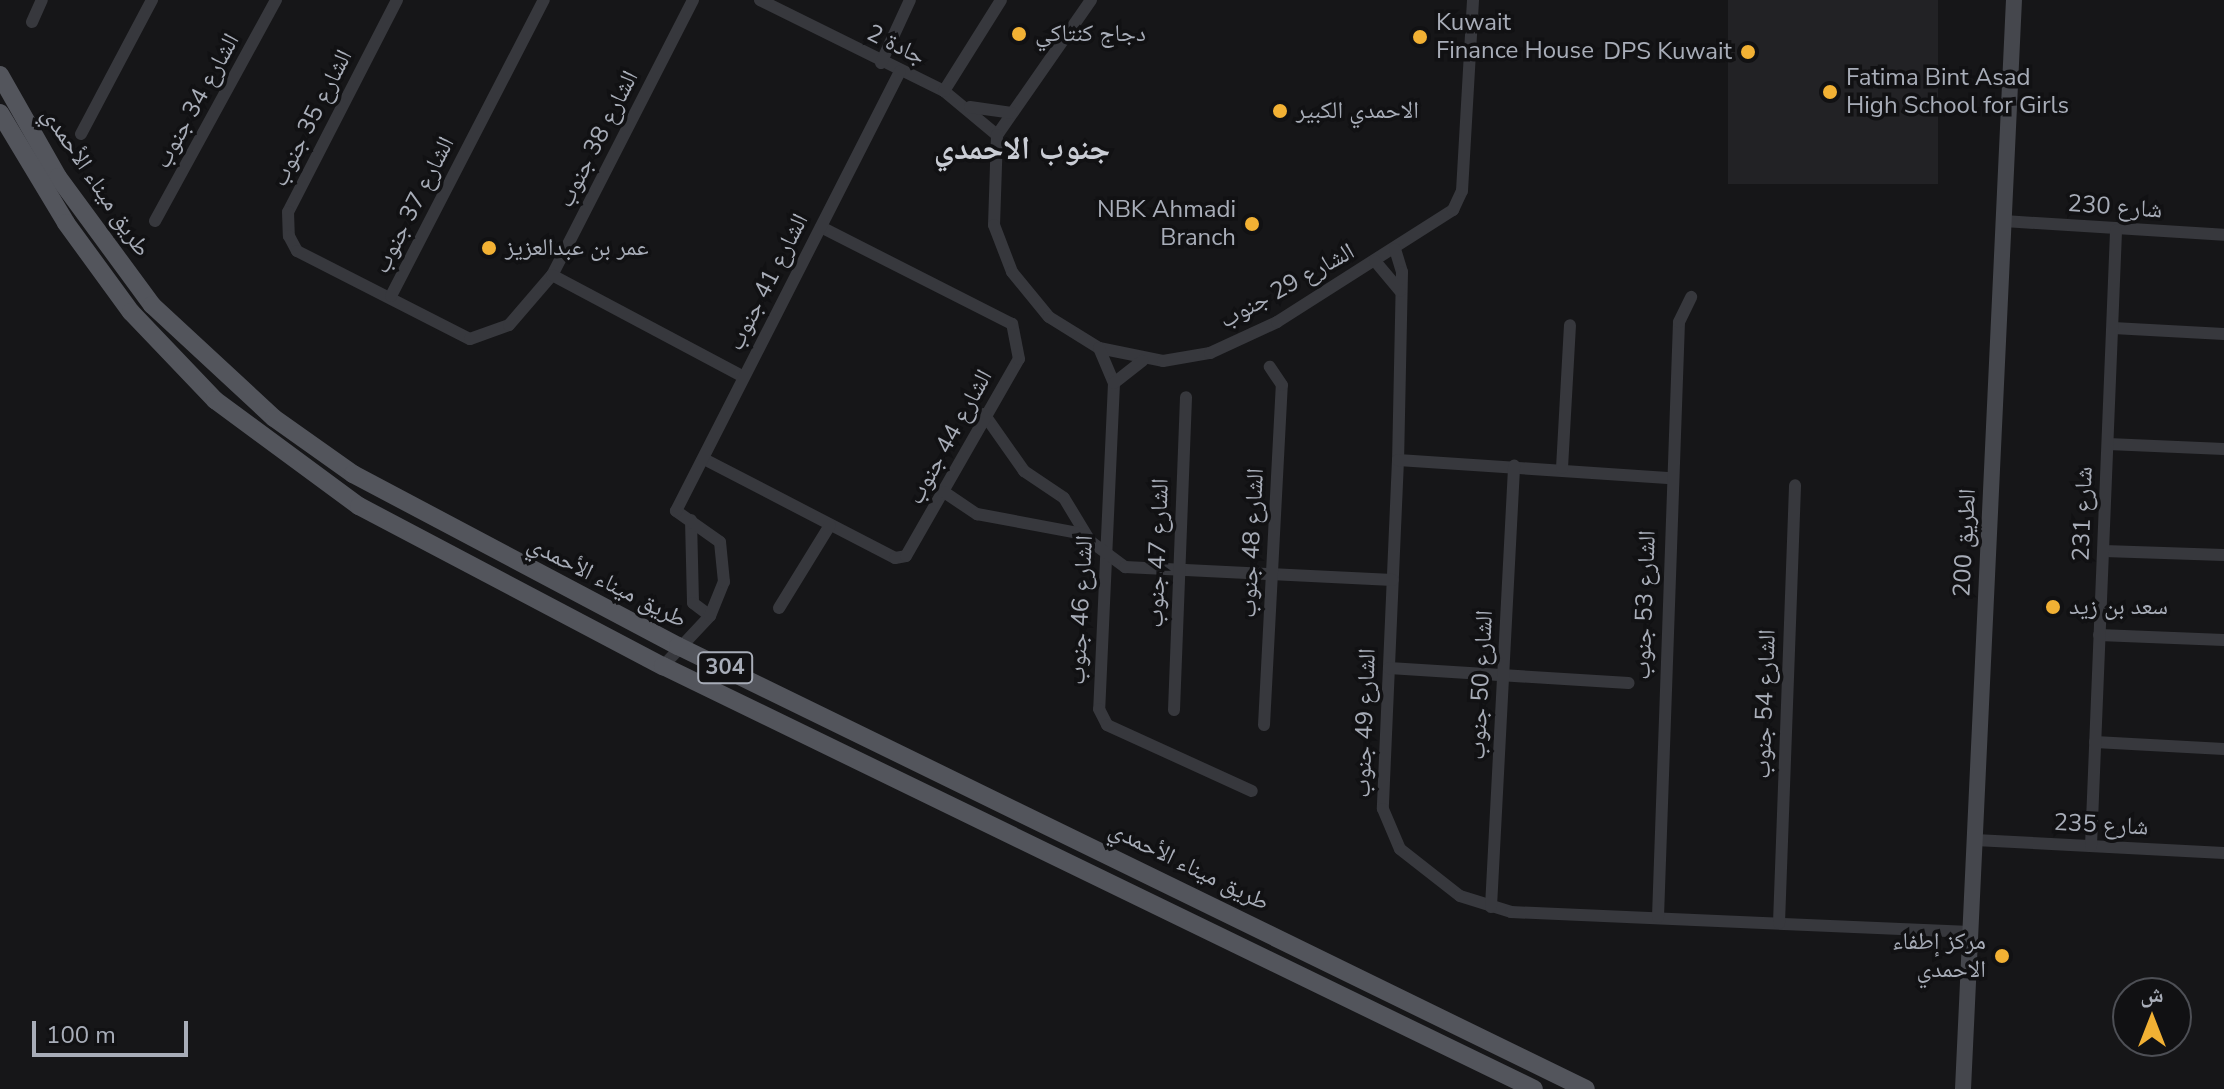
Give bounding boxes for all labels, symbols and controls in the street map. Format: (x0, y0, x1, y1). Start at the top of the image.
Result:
place label: Kuwait Finance House (1436, 9, 1594, 65)
street label: جادة 2 (862, 19, 930, 71)
place label: دجاج كنتاكي (1035, 20, 1146, 48)
marker: دجاج كنتاكي (1010, 25, 1028, 43)
marker: Kuwait Finance House (1411, 28, 1429, 46)
street label: الشارع 34 جنوب (148, 29, 246, 173)
place label: DPS Kuwait (1603, 38, 1732, 66)
marker: DPS Kuwait (1739, 43, 1757, 61)
street label: الشارع 35 جنوب (265, 45, 359, 191)
place label: Fatima Bint Asad High School for Girls (1846, 64, 2069, 120)
street label: الشارع 38 جنوب (551, 66, 645, 212)
marker: Fatima Bint Asad High School for Girls (1821, 83, 1839, 101)
place label: الاحمدي الكبير (1296, 97, 1419, 125)
street label: طريق ميناء الأحمدي (35, 102, 157, 262)
marker: الاحمدي الكبير (1271, 102, 1289, 120)
district label: جنوب الاحمدي (934, 130, 1110, 168)
street label: الشارع 37 جنوب (367, 132, 461, 278)
street label: شارع 230 (2067, 189, 2163, 225)
place label: NBK Ahmadi Branch (1097, 196, 1236, 252)
street label: الشارع 41 جنوب (721, 209, 815, 355)
marker: NBK Ahmadi Branch (1243, 215, 1261, 233)
place label: عمر بن عبدالعزيز (505, 234, 649, 262)
street label: الشارع 29 جنوب (1215, 237, 1359, 335)
marker: عمر بن عبدالعزيز (480, 239, 498, 257)
street label: الشارع 44 جنوب (901, 365, 999, 509)
street label: شارع 231 (2067, 466, 2099, 562)
street label: الشارع 48 جنوب (1234, 467, 1270, 619)
street label: الشارع 47 جنوب (1141, 478, 1175, 628)
street label: الطريق 200 (1948, 488, 1982, 598)
street label: طريق ميناء الأحمدي (523, 530, 691, 634)
street label: الشارع 53 جنوب (1628, 530, 1662, 680)
street label: الشارع 46 جنوب (1063, 534, 1099, 686)
place label: سعد بن زيد (2069, 593, 2168, 621)
marker: سعد بن زيد (2044, 598, 2062, 616)
street label: الشارع 50 جنوب (1463, 609, 1499, 761)
street label: الشارع 54 جنوب (1748, 629, 1782, 779)
street label: الشارع 49 جنوب (1348, 648, 1382, 798)
road number: 304 (697, 650, 753, 686)
street label: شارع 235 (2053, 808, 2149, 842)
street label: طريق ميناء الأحمدي (1104, 815, 1274, 917)
place label: مركز إطفاء الاحمدي (1892, 928, 1986, 984)
marker: مركز إطفاء الاحمدي (1993, 947, 2011, 965)
north arrow (2112, 977, 2192, 1057)
text: ش (2140, 980, 2164, 1010)
scale bar (36, 1005, 192, 1055)
text: 100 m (46, 1019, 116, 1051)

